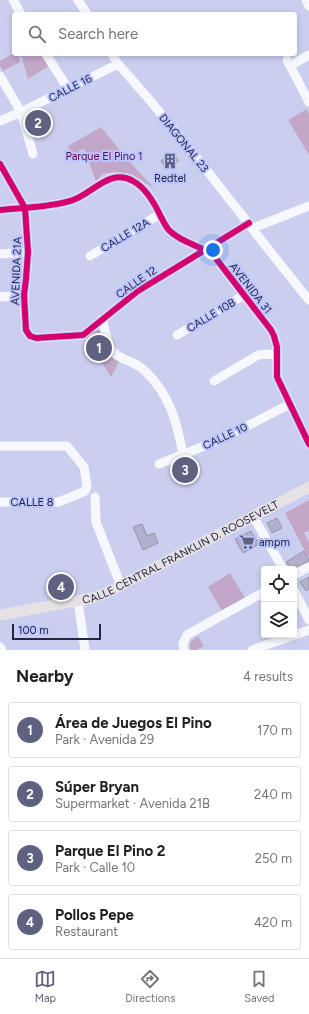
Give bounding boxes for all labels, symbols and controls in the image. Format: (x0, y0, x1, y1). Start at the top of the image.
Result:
search box (12, 12, 297, 56)
icon: search (26, 23, 48, 45)
text: Search here (58, 25, 138, 43)
street label: CALLE 16 (46, 72, 94, 105)
pin: 2 (25, 108, 51, 138)
street label: DIAGONAL 23 (156, 112, 211, 175)
park label: Parque El Pino 1 (65, 150, 143, 163)
building icon: Redtel (161, 152, 179, 170)
place label: Redtel (154, 172, 186, 185)
street label: CALLE 12A (99, 216, 152, 255)
street label: AVENIDA 21A (9, 236, 24, 305)
your location (203, 240, 223, 260)
street label: AVENIDA 31 (227, 260, 274, 316)
street label: CALLE 12 (113, 264, 159, 301)
street label: CALLE 10B (185, 296, 238, 335)
pin: 1 (86, 333, 112, 363)
street label: CALLE 10 (201, 420, 250, 452)
pin: 3 (172, 455, 198, 485)
street label: CALLE 8 (11, 496, 54, 509)
street label: CALLE CENTRAL FRANKLIN D. ROOSEVELT (81, 498, 281, 607)
supermarket icon: ampm (238, 533, 256, 551)
place label: ampm (259, 536, 290, 549)
map controls (261, 566, 297, 638)
button: locate (261, 566, 297, 602)
pin: 4 (48, 572, 74, 602)
button: layers (261, 602, 297, 638)
scale bar (12, 622, 101, 641)
text: 100 m (18, 624, 49, 637)
text: Nearby (16, 666, 74, 686)
text: 4 results (243, 669, 293, 684)
text: Área de Juegos El Pino (55, 714, 212, 732)
text: 1 (27, 723, 33, 738)
text: 170 m (257, 723, 292, 738)
text: Park · Avenida 29 (55, 732, 154, 747)
text: Súper Bryan (55, 778, 139, 796)
text: 2 (26, 787, 34, 802)
text: 240 m (254, 787, 292, 802)
text: Supermarket · Avenida 21B (55, 796, 210, 811)
text: Parque El Pino 2 (55, 842, 165, 860)
text: 3 (26, 851, 34, 866)
text: 250 m (255, 851, 292, 866)
text: Park · Calle 10 (55, 860, 135, 875)
text: Pollos Pepe (55, 906, 134, 924)
text: 4 (26, 915, 34, 930)
text: 420 m (254, 915, 292, 930)
text: Restaurant (55, 924, 118, 939)
tab: Map (34, 968, 56, 1005)
tab: Directions (125, 968, 175, 1005)
tab: Saved (244, 968, 275, 1005)

